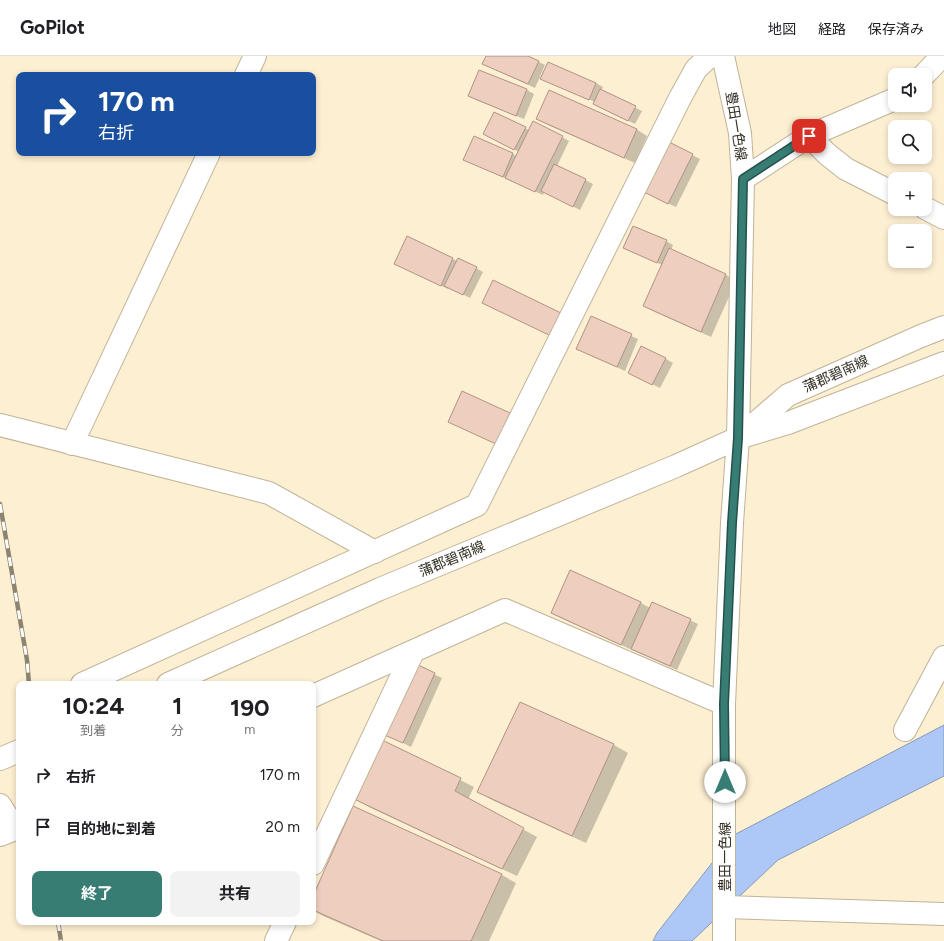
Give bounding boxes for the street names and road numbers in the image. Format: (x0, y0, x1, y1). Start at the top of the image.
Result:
street label: 豊田一色線 (722, 90, 750, 162)
street label: 蒲郡碧南線 (801, 352, 871, 396)
street label: 蒲郡碧南線 (416, 538, 488, 580)
street label: 豊田一色線 (717, 822, 734, 892)

